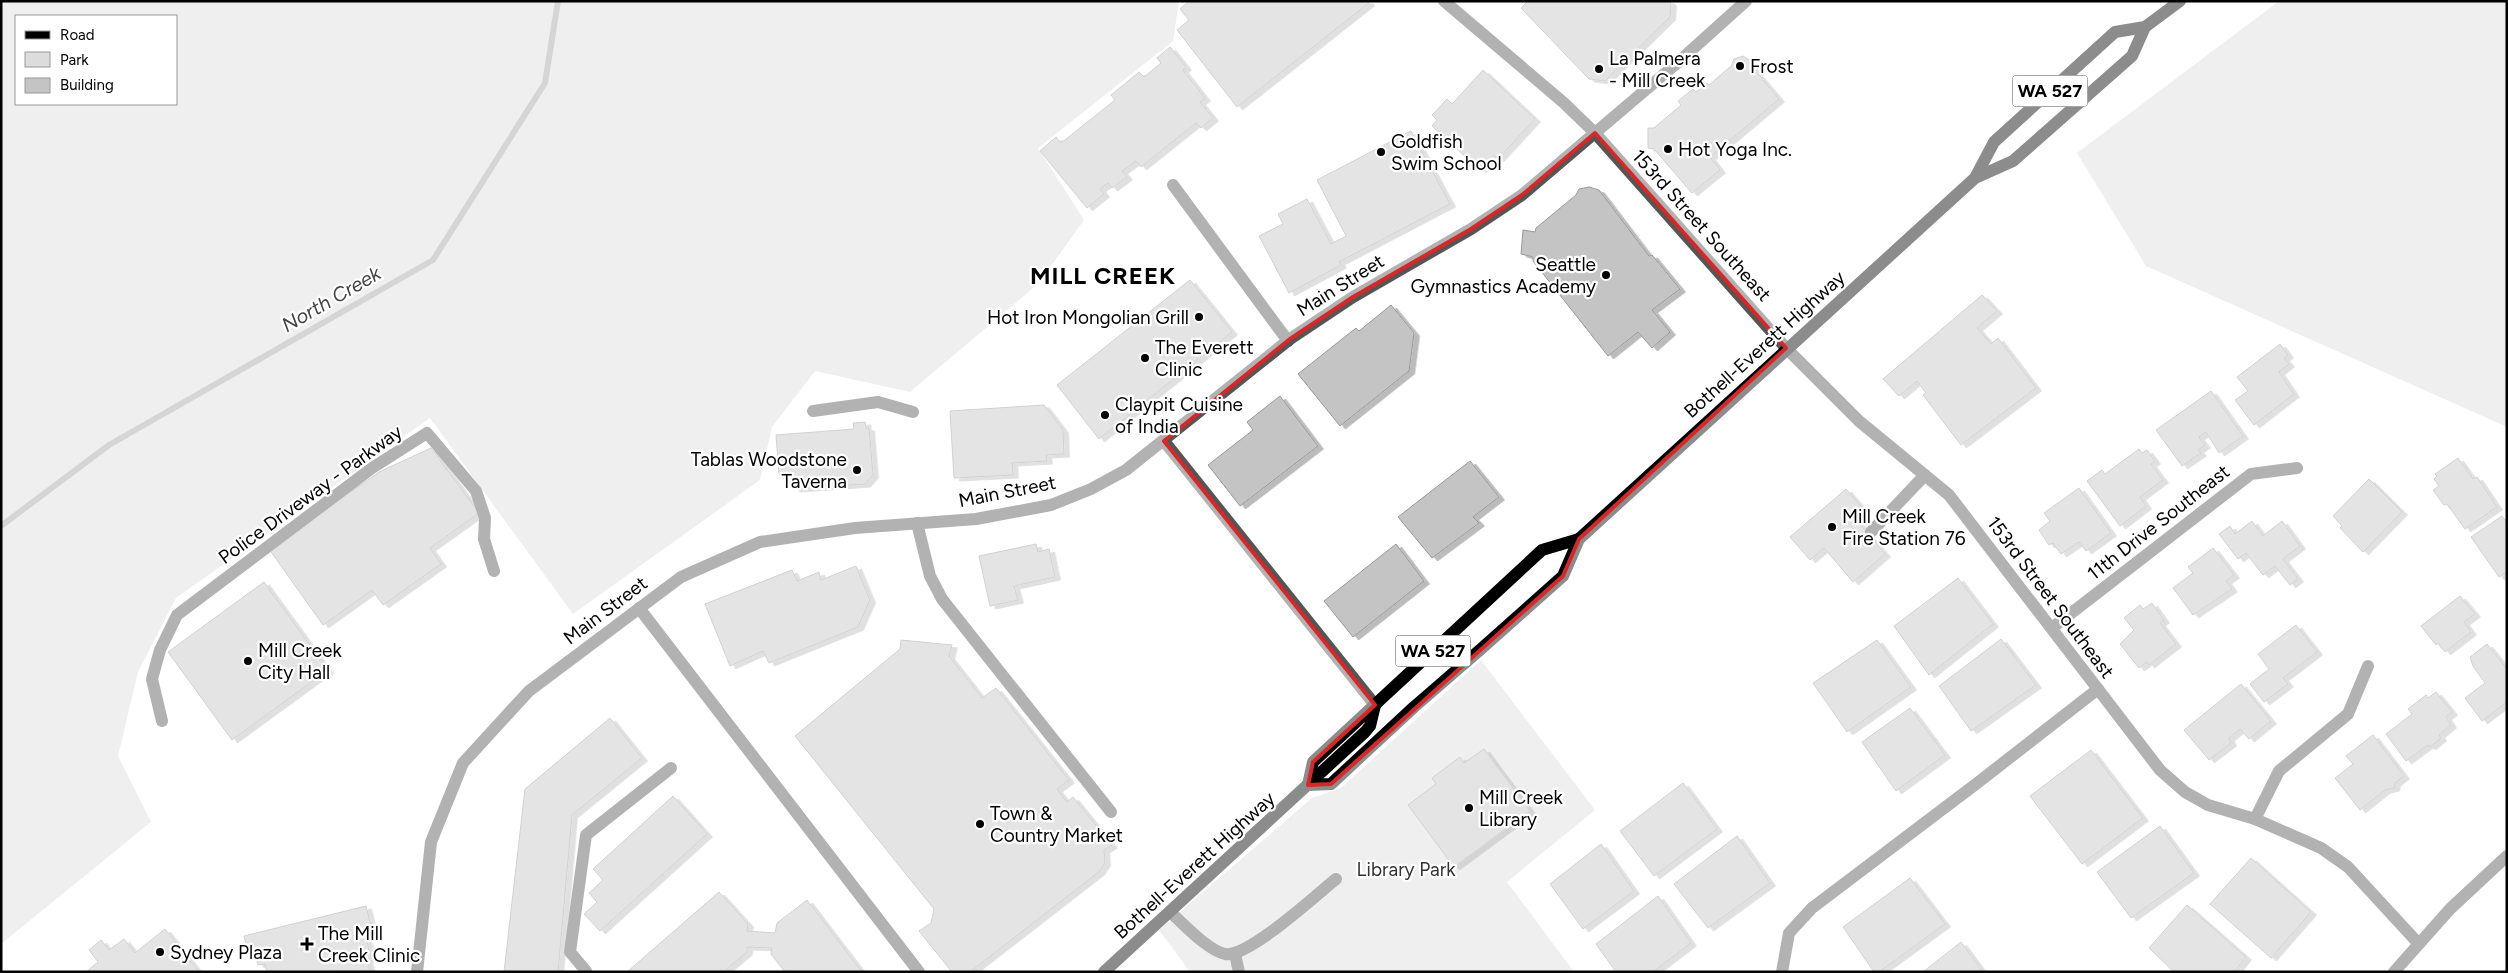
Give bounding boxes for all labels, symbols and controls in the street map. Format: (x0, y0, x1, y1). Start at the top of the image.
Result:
legend (15, 15, 178, 105)
text: Road (60, 26, 95, 44)
place label: La Palmera - Mill Creek (1609, 47, 1706, 92)
text: Park (60, 51, 89, 69)
place label: Frost (1750, 55, 1794, 78)
marker: Frost (1734, 60, 1746, 72)
marker: La Palmera - Mill Creek (1593, 63, 1605, 75)
text: Building (60, 76, 114, 94)
road number: WA 527 (2012, 76, 2088, 106)
place label: Goldfish Swim School (1391, 130, 1502, 175)
place label: Hot Yoga Inc. (1678, 138, 1792, 161)
marker: Hot Yoga Inc. (1662, 143, 1674, 155)
street label: 153rd Street Southeast (1627, 145, 1776, 306)
marker: Goldfish Swim School (1375, 146, 1387, 158)
street label: Main Street (1292, 250, 1388, 321)
place label: Seattle Gymnastics Academy (1411, 253, 1596, 298)
water label: North Creek (277, 260, 386, 337)
district label: MILL CREEK (1030, 261, 1176, 290)
street label: Bothell-Everett Highway (1679, 266, 1850, 423)
marker: Seattle Gymnastics Academy (1600, 269, 1612, 281)
place label: Hot Iron Mongolian Grill (987, 306, 1189, 329)
marker: Hot Iron Mongolian Grill (1193, 311, 1205, 323)
place label: The Everett Clinic (1155, 336, 1254, 381)
marker: The Everett Clinic (1139, 352, 1151, 364)
place label: Claypit Cuisine of India (1115, 393, 1243, 438)
marker: Claypit Cuisine of India (1099, 409, 1111, 421)
street label: Police Driveway - Parkway (214, 420, 407, 569)
place label: Tablas Woodstone Taverna (691, 448, 847, 493)
street label: 11th Drive Southeast (2083, 460, 2234, 585)
marker: Tablas Woodstone Taverna (851, 464, 863, 476)
street label: Main Street (956, 471, 1058, 512)
place label: Mill Creek Fire Station 76 (1842, 505, 1966, 550)
street label: 153rd Street Southeast (1982, 512, 2119, 683)
marker: Mill Creek Fire Station 76 (1826, 521, 1838, 533)
street label: Main Street (559, 572, 652, 649)
road number: WA 527 (1396, 636, 1470, 666)
place label: Mill Creek City Hall (258, 639, 342, 684)
marker: Mill Creek City Hall (242, 655, 254, 667)
place label: Mill Creek Library (1479, 786, 1563, 831)
street label: Bothell-Everett Highway (1109, 787, 1280, 944)
place label: Town & Country Market (990, 802, 1123, 847)
marker: Mill Creek Library (1463, 802, 1475, 814)
marker: Town & Country Market (974, 818, 986, 830)
park label: Library Park (1357, 858, 1456, 881)
place label: The Mill Creek Clinic (318, 922, 420, 967)
marker: The Mill Creek Clinic (300, 937, 314, 951)
place label: Sydney Plaza (170, 941, 282, 964)
marker: Sydney Plaza (154, 946, 166, 958)

